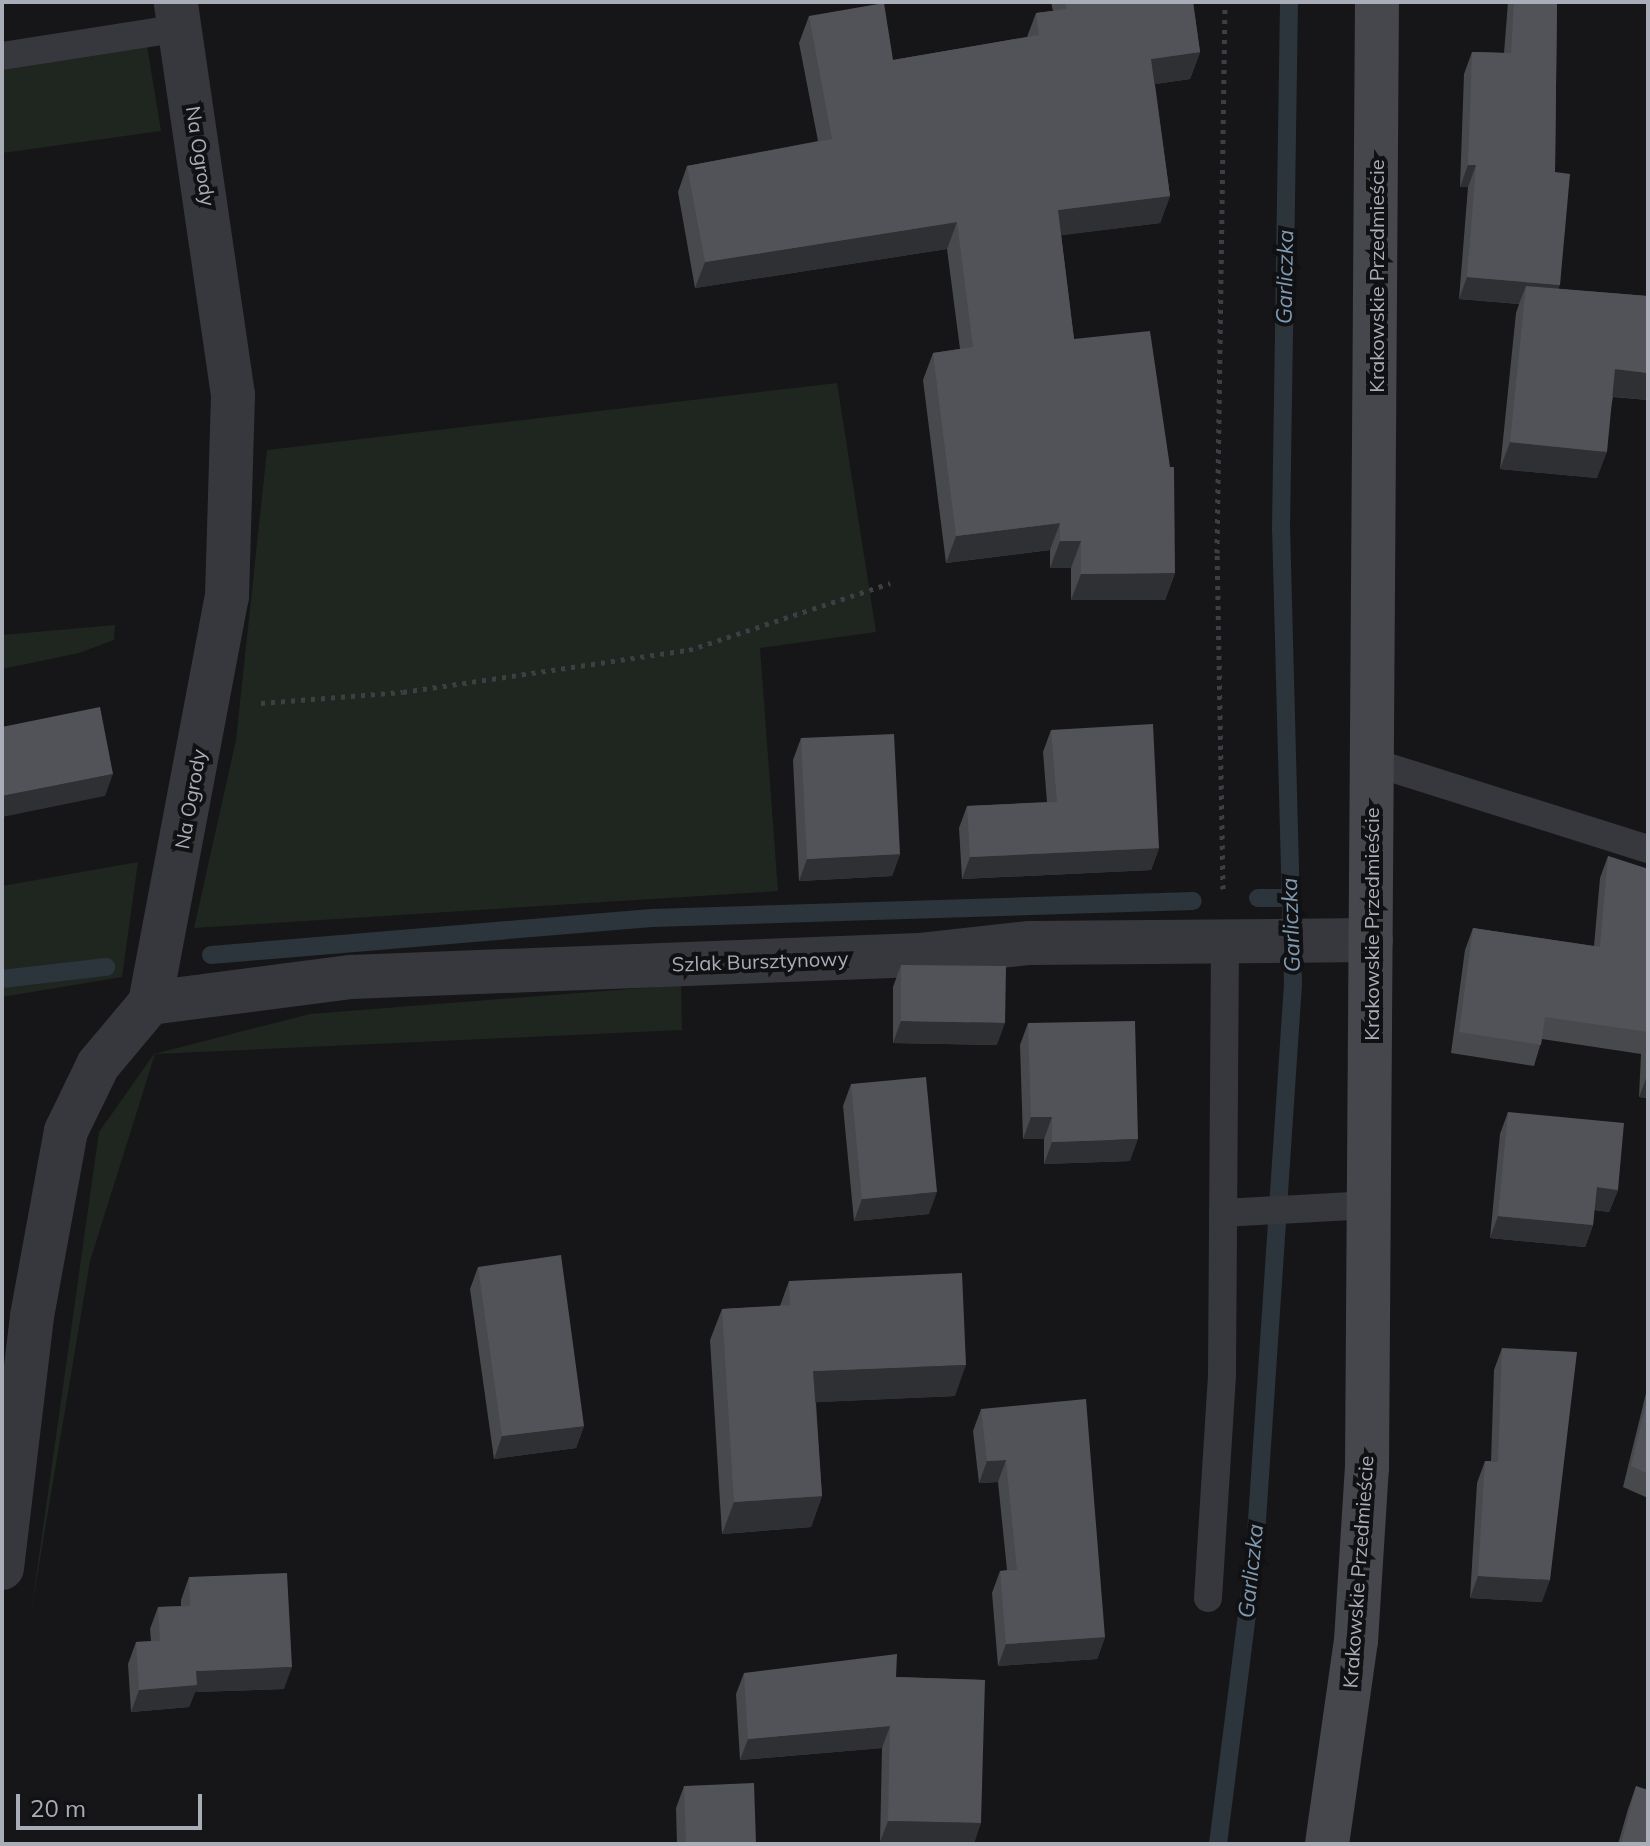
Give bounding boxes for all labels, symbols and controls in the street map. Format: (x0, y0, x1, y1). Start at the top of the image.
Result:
street label: Na Ogrody (181, 104, 221, 208)
street label: Krakowskie Przedmieście (1364, 159, 1388, 393)
water label: Garliczka (1271, 230, 1299, 324)
street label: Na Ogrody (169, 747, 211, 851)
street label: Krakowskie Przedmieście (1359, 807, 1383, 1041)
water label: Garliczka (1276, 877, 1306, 973)
street label: Szlak Bursztynowy (671, 946, 849, 976)
street label: Krakowskie Przedmieście (1338, 1455, 1378, 1689)
water label: Garliczka (1233, 1523, 1269, 1619)
scale bar (20, 1778, 206, 1828)
text: 20 m (30, 1793, 86, 1823)

